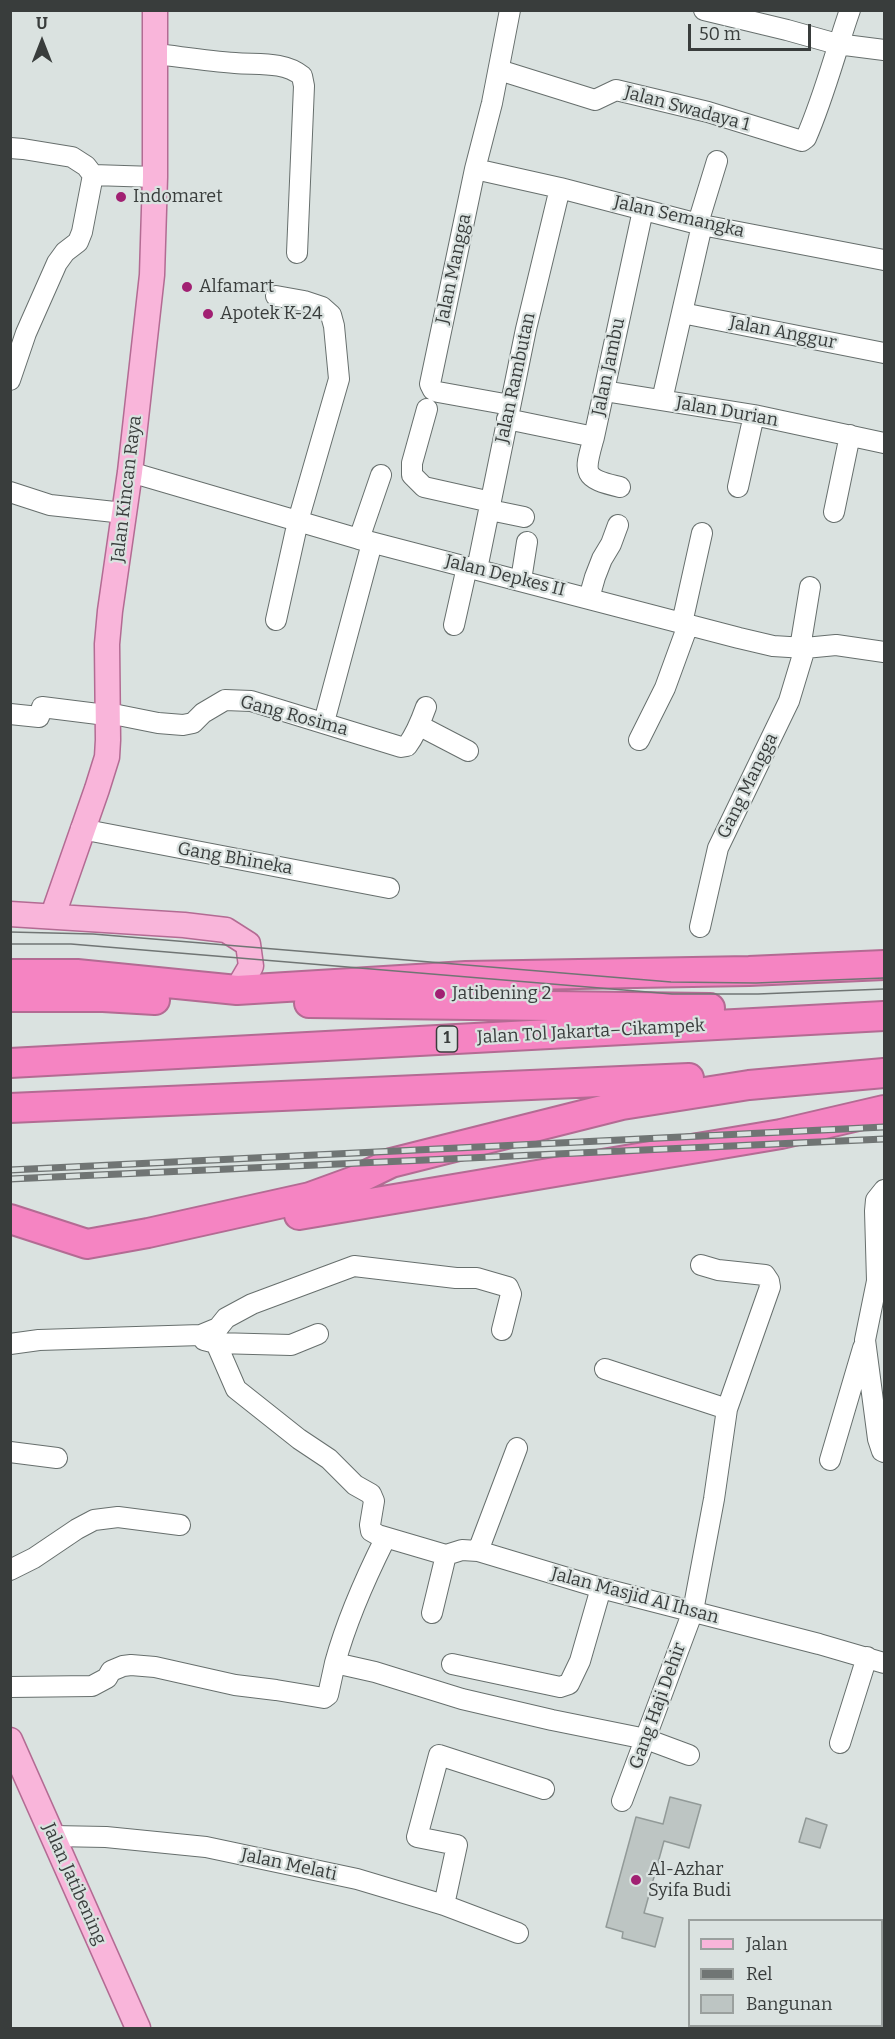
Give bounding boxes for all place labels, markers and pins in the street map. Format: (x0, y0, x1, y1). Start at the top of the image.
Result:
place label: Indomaret (133, 186, 223, 208)
marker: Indomaret (114, 190, 128, 204)
place label: Alfamart (199, 276, 274, 298)
marker: Alfamart (180, 280, 194, 294)
place label: Apotek K-24 (220, 303, 323, 325)
marker: Apotek K-24 (201, 307, 215, 321)
place label: Jatibening 2 (452, 983, 551, 1005)
marker: Jatibening 2 (433, 987, 447, 1001)
place label: Al-Azhar Syifa Budi (648, 1859, 731, 1902)
marker: Al-Azhar Syifa Budi (629, 1873, 643, 1887)

